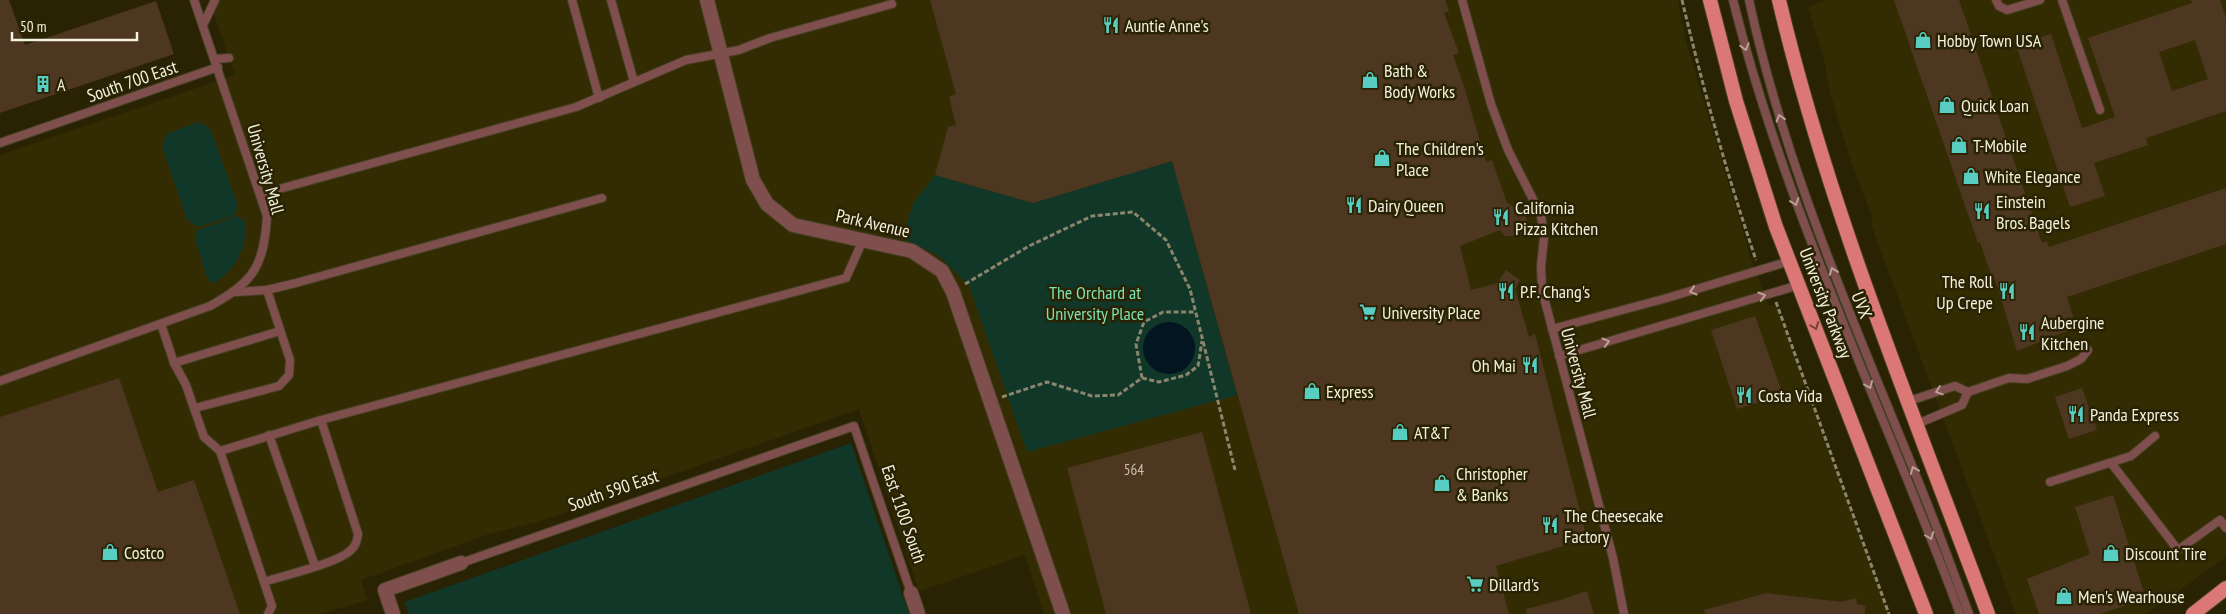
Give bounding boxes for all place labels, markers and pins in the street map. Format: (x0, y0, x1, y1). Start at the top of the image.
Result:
place label: Auntie Anne's (1125, 14, 1209, 37)
restaurant icon: Auntie Anne's (1101, 15, 1121, 35)
place label: Hobby Town USA (1937, 29, 2042, 52)
shop icon: Hobby Town USA (1913, 30, 1933, 50)
place label: Bath & Body Works (1384, 59, 1455, 103)
shop icon: Bath & Body Works (1360, 70, 1380, 90)
place label: A (57, 73, 66, 96)
building icon: A (33, 74, 53, 94)
place label: Quick Loan (1961, 94, 2029, 117)
shop icon: Quick Loan (1937, 95, 1957, 115)
place label: T-Mobile (1973, 134, 2027, 157)
shop icon: T-Mobile (1949, 135, 1969, 155)
place label: The Children's Place (1396, 137, 1484, 181)
shop icon: The Children's Place (1372, 148, 1392, 168)
place label: White Elegance (1985, 165, 2081, 188)
shop icon: White Elegance (1961, 166, 1981, 186)
place label: Einstein Bros. Bagels (1996, 190, 2070, 234)
place label: Dairy Queen (1368, 194, 1444, 217)
restaurant icon: Dairy Queen (1344, 195, 1364, 215)
place label: California Pizza Kitchen (1515, 196, 1598, 240)
restaurant icon: Einstein Bros. Bagels (1972, 201, 1992, 221)
restaurant icon: California Pizza Kitchen (1491, 207, 1511, 227)
place label: The Roll Up Crepe (1936, 270, 1994, 314)
place label: P.F. Chang's (1520, 280, 1590, 303)
restaurant icon: P.F. Chang's (1496, 281, 1516, 301)
restaurant icon: The Roll Up Crepe (1997, 281, 2017, 301)
place label: University Place (1382, 301, 1480, 324)
supermarket icon: University Place (1358, 302, 1378, 322)
place label: Aubergine Kitchen (2041, 311, 2105, 355)
restaurant icon: Aubergine Kitchen (2017, 322, 2037, 342)
place label: Oh Mai (1472, 354, 1516, 377)
restaurant icon: Oh Mai (1520, 355, 1540, 375)
place label: Express (1326, 380, 1374, 403)
shop icon: Express (1302, 381, 1322, 401)
place label: Costa Vida (1758, 384, 1822, 407)
restaurant icon: Costa Vida (1734, 385, 1754, 405)
place label: Panda Express (2090, 403, 2179, 426)
restaurant icon: Panda Express (2066, 404, 2086, 424)
place label: AT&T (1414, 421, 1449, 444)
shop icon: AT&T (1390, 422, 1410, 442)
place label: Christopher & Banks (1456, 462, 1528, 506)
shop icon: Christopher & Banks (1432, 473, 1452, 493)
place label: The Cheesecake Factory (1564, 504, 1663, 548)
restaurant icon: The Cheesecake Factory (1540, 515, 1560, 535)
place label: Costco (124, 541, 165, 564)
shop icon: Costco (100, 542, 120, 562)
place label: Discount Tire (2125, 542, 2207, 565)
shop icon: Discount Tire (2101, 543, 2121, 563)
place label: Dillard's (1489, 573, 1539, 596)
supermarket icon: Dillard's (1465, 574, 1485, 594)
place label: Men's Wearhouse (2078, 585, 2185, 608)
shop icon: Men's Wearhouse (2054, 586, 2074, 606)

